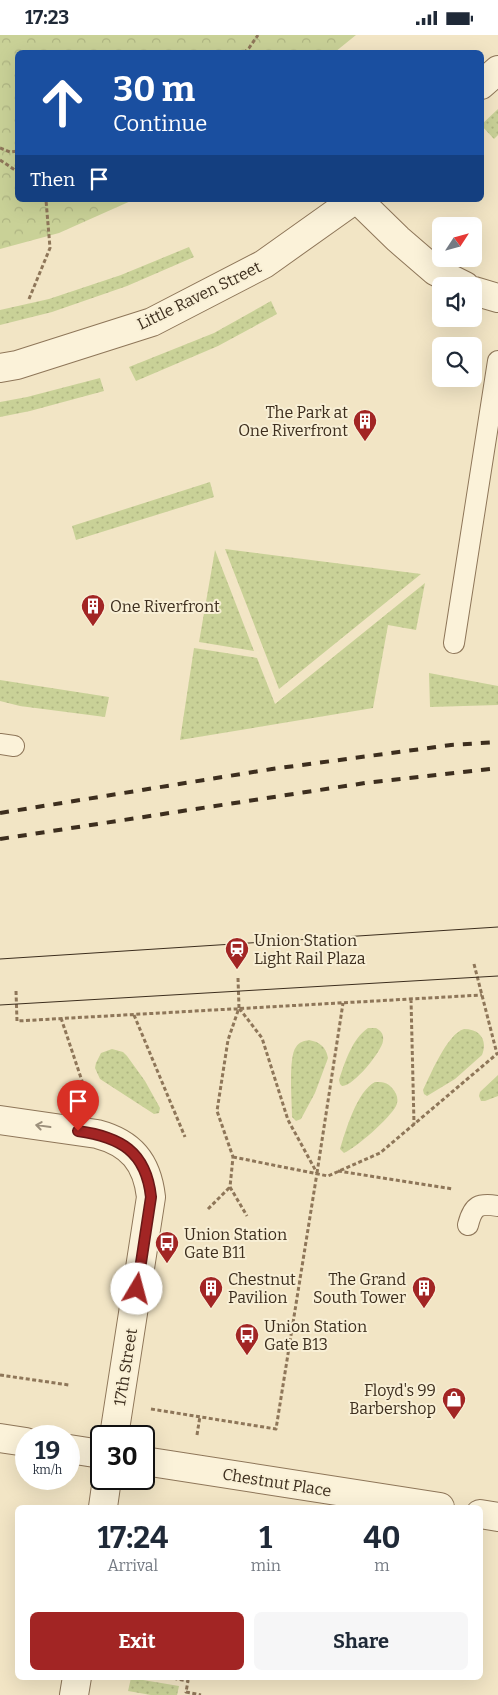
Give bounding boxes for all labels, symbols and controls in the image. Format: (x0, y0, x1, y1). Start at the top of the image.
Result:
text: 17:23 (25, 6, 69, 29)
text: 30 m (113, 68, 195, 110)
icon: ahead (30, 70, 95, 135)
text: Continue (113, 110, 207, 137)
icon: arrive (85, 165, 113, 193)
text: Then (30, 168, 75, 191)
north arrow (432, 217, 482, 267)
map controls (432, 217, 482, 387)
street label: Little Raven Street (134, 257, 264, 334)
button: sound (432, 277, 482, 327)
button: search (432, 337, 482, 387)
place label: The Park at One Riverfront (238, 403, 348, 440)
building icon: The Park at One Riverfront (352, 408, 378, 442)
building icon: One Riverfront (80, 593, 106, 627)
place label: One Riverfront (110, 597, 220, 616)
place label: Union Station Light Rail Plaza (254, 931, 366, 968)
station icon: Union Station Light Rail Plaza (224, 936, 250, 970)
pin (57, 1080, 99, 1131)
icon: arrive (64, 1087, 92, 1115)
one-way arrow (36, 1121, 52, 1131)
place label: Union Station Gate B11 (184, 1225, 287, 1262)
bus stop icon: Union Station Gate B11 (154, 1230, 180, 1264)
position arrow (110, 1262, 162, 1314)
place label: Chestnut Pavilion (228, 1270, 296, 1307)
place label: The Grand South Tower (313, 1270, 407, 1307)
building icon: Chestnut Pavilion (198, 1275, 224, 1309)
building icon: The Grand South Tower (411, 1275, 437, 1309)
place label: Union Station Gate B13 (264, 1317, 367, 1354)
bus stop icon: Union Station Gate B13 (234, 1322, 260, 1356)
street label: 17th Street (110, 1327, 141, 1407)
place label: Floyd's 99 Barbershop (349, 1381, 436, 1418)
shop icon: Floyd's 99 Barbershop (441, 1386, 467, 1420)
speed limit sign: 30 (90, 1425, 155, 1490)
text: 19 (35, 1436, 60, 1466)
text: km/h (33, 1463, 62, 1477)
street label: Chestnut Place (221, 1464, 333, 1500)
text: 17:24 (97, 1520, 168, 1556)
text: 1 (259, 1520, 272, 1556)
text: 40 (363, 1520, 401, 1556)
text: Arrival (108, 1556, 158, 1575)
text: min (251, 1556, 281, 1575)
text: m (374, 1556, 390, 1575)
button: Exit (30, 1612, 244, 1670)
button: Share (254, 1612, 468, 1670)

